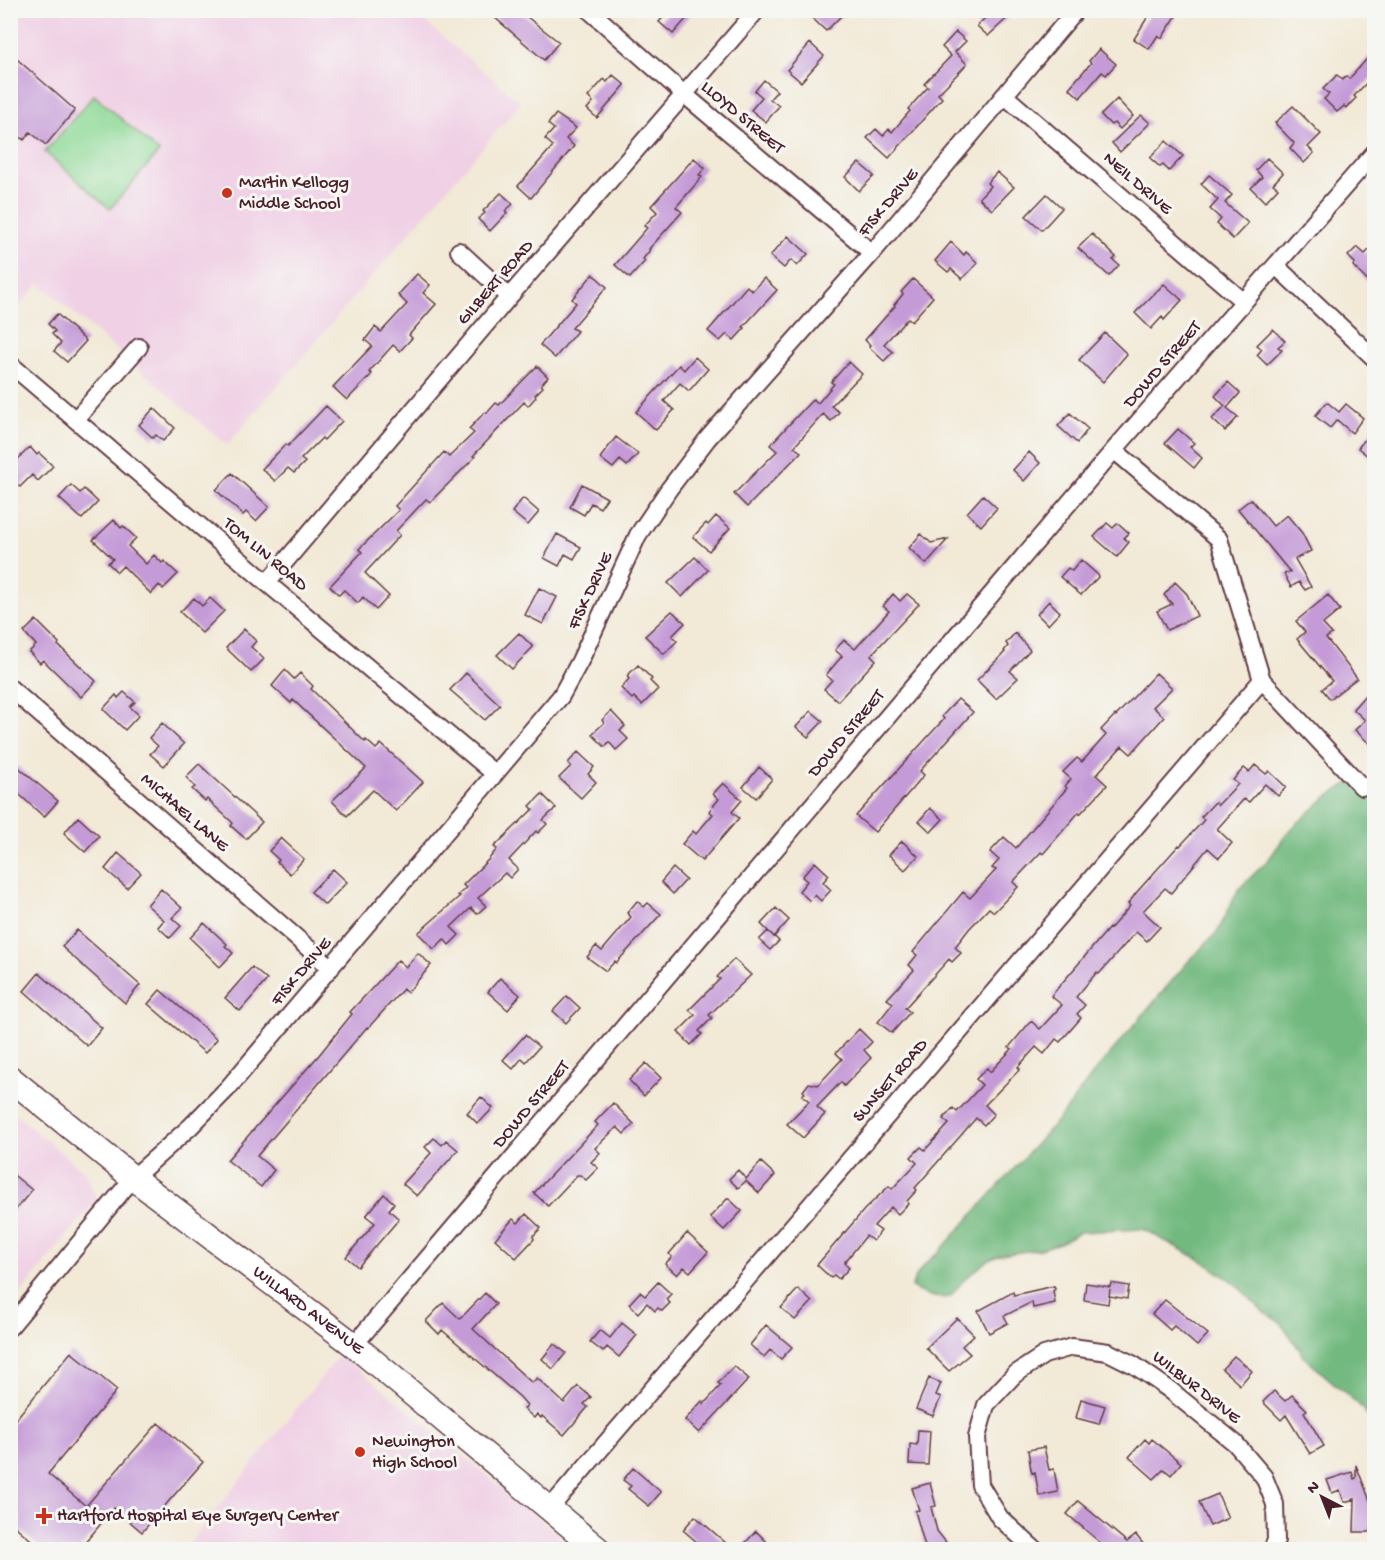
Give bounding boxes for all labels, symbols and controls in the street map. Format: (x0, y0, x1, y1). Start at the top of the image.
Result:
street label: LLOYD STREET (696, 77, 789, 160)
street label: NEIL DRIVE (1098, 148, 1177, 220)
street label: FISK DRIVE (854, 164, 924, 242)
place label: Martin Kellogg Middle School (239, 173, 349, 215)
marker: Martin Kellogg Middle School (220, 186, 234, 200)
street label: GILBERT ROAD (453, 236, 539, 330)
street label: DOWD STREET (1119, 317, 1207, 413)
street label: TOM LIN ROAD (218, 513, 312, 597)
street label: FISK DRIVE (564, 548, 618, 634)
street label: DOWD STREET (804, 685, 890, 783)
street label: MICHAEL LANE (136, 769, 233, 857)
street label: FISK DRIVE (267, 933, 337, 1011)
street label: SUNSET ROAD (849, 1035, 933, 1127)
street label: DOWD STREET (489, 1056, 575, 1154)
street label: WILLARD AVENUE (248, 1262, 369, 1360)
street label: WILBUR DRIVE (1148, 1347, 1245, 1429)
place label: Newington High School (372, 1432, 457, 1474)
marker: Newington High School (353, 1445, 367, 1459)
north arrow (1292, 1467, 1352, 1527)
text: N (1304, 1478, 1325, 1499)
place label: Hartford Hospital Eye Surgery Center (57, 1506, 340, 1527)
marker: Hartford Hospital Eye Surgery Center (35, 1507, 53, 1525)

